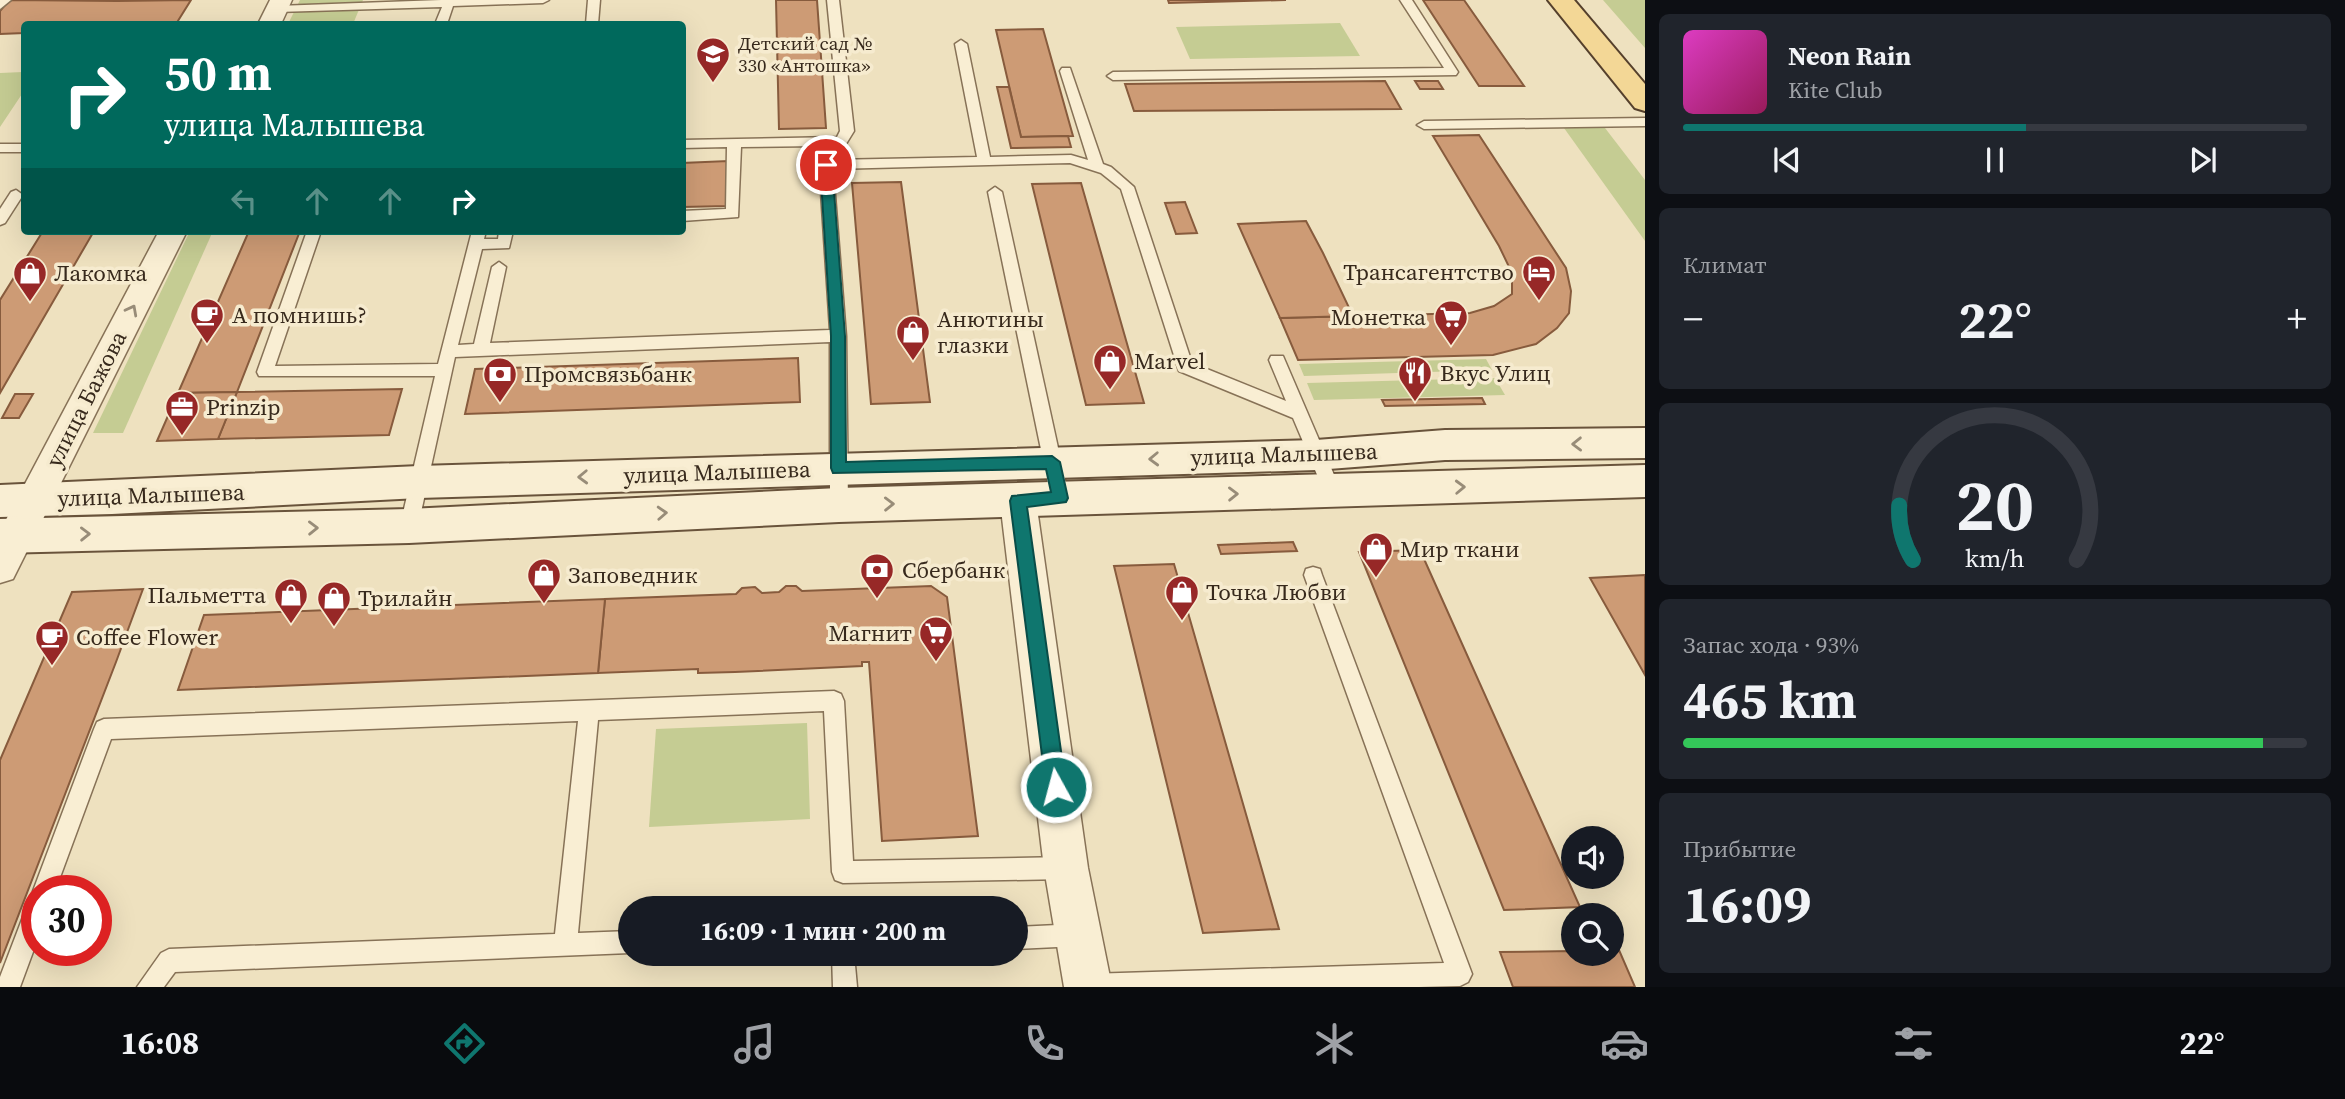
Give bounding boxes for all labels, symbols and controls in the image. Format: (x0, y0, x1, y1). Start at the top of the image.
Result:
place label: Детский сад № 330 «Антошка» (738, 30, 873, 78)
school or university icon: Детский сад № 330 «Антошка» (694, 35, 732, 84)
text: Neon Rain (1788, 38, 1911, 74)
text: 50 m (164, 39, 272, 106)
icon: right (49, 49, 140, 140)
text: Kite Club (1788, 74, 1883, 106)
text: улица Малышева (164, 103, 425, 147)
pin (796, 135, 856, 195)
icon: previous (1768, 141, 1806, 179)
icon: pause (1976, 141, 2014, 179)
icon: next (2184, 141, 2222, 179)
icon: arrive (807, 146, 845, 184)
icon: left (225, 182, 263, 220)
icon: ahead (298, 182, 336, 220)
icon: ahead (371, 182, 409, 220)
icon: right (444, 182, 482, 220)
text: Климат (1683, 249, 1767, 281)
hotel icon: Трансагентство (1520, 253, 1558, 302)
shop icon: Лакомка (11, 254, 49, 303)
place label: Трансагентство (1343, 256, 1514, 288)
place label: Лакомка (54, 257, 147, 289)
text: 22° (1958, 284, 2032, 355)
text: − (1683, 293, 1703, 345)
text: + (2287, 293, 2307, 345)
cafe icon: А помнишь? (188, 296, 226, 345)
supermarket icon: Монетка (1432, 298, 1470, 347)
place label: А помнишь? (232, 299, 367, 331)
place label: Монетка (1331, 301, 1426, 333)
place label: Анютины глазки (937, 303, 1044, 361)
one-way arrow (123, 305, 137, 318)
shop icon: Анютины глазки (894, 313, 932, 362)
street label: улица Бажова (38, 325, 134, 473)
shop icon: Marvel (1091, 342, 1129, 391)
place label: Marvel (1134, 345, 1205, 377)
restaurant icon: Вкус Улиц (1396, 354, 1434, 403)
bank icon: Промсвязьбанк (481, 355, 519, 404)
place label: Вкус Улиц (1440, 357, 1551, 389)
place label: Промсвязьбанк (524, 358, 692, 390)
office icon: Prinzip (163, 388, 201, 437)
place label: Prinzip (206, 391, 280, 423)
street label: улица Малышева (1190, 435, 1378, 473)
one-way arrow (1571, 436, 1582, 452)
one-way arrow (1148, 452, 1159, 467)
street label: улица Малышева (623, 453, 811, 491)
text: 20 (1956, 455, 2034, 554)
one-way arrow (578, 469, 589, 484)
street label: улица Малышева (57, 476, 245, 514)
one-way arrow (1455, 479, 1466, 494)
one-way arrow (1228, 486, 1239, 501)
one-way arrow (884, 496, 895, 511)
one-way arrow (657, 506, 668, 521)
one-way arrow (307, 521, 318, 536)
one-way arrow (80, 526, 91, 542)
shop icon: Мир ткани (1357, 530, 1395, 579)
place label: Мир ткани (1400, 533, 1520, 565)
text: km/h (1965, 540, 2025, 574)
bank icon: Сбербанк (858, 551, 896, 600)
place label: Сбербанк (902, 554, 1006, 586)
shop icon: Заповедник (525, 556, 563, 605)
place label: Заповедник (568, 559, 698, 591)
shop icon: Точка Любви (1163, 573, 1201, 622)
shop icon: Пальметта (272, 576, 310, 625)
place label: Точка Любви (1206, 576, 1346, 608)
place label: Пальметта (147, 579, 266, 611)
shop icon: Трилайн (315, 579, 353, 628)
place label: Трилайн (358, 582, 453, 614)
supermarket icon: Магнит (917, 614, 955, 663)
place label: Магнит (829, 617, 912, 649)
cafe icon: Coffee Flower (33, 618, 71, 667)
place label: Coffee Flower (76, 621, 218, 653)
text: Запас хода · 93% (1683, 629, 1859, 661)
text: 465 km (1683, 664, 1857, 735)
position arrow (1019, 750, 1093, 824)
map controls (1561, 826, 1624, 966)
button: sound (1561, 826, 1624, 889)
text: Прибытие (1683, 833, 1796, 865)
text: 16:09 (1683, 868, 1811, 939)
speed limit sign: 30 (21, 875, 112, 966)
button: search (1561, 903, 1624, 966)
text: 16:09 · 1 мин · 200 m (700, 913, 946, 949)
icon: directions (440, 1019, 489, 1068)
icon: music (730, 1019, 779, 1068)
icon: phone (1020, 1019, 1069, 1068)
icon: climate (1310, 1019, 1359, 1068)
icon: car (1600, 1019, 1649, 1068)
icon: filters (1889, 1019, 1938, 1068)
text: 16:08 (120, 1021, 199, 1065)
text: 22° (2179, 1021, 2225, 1065)

